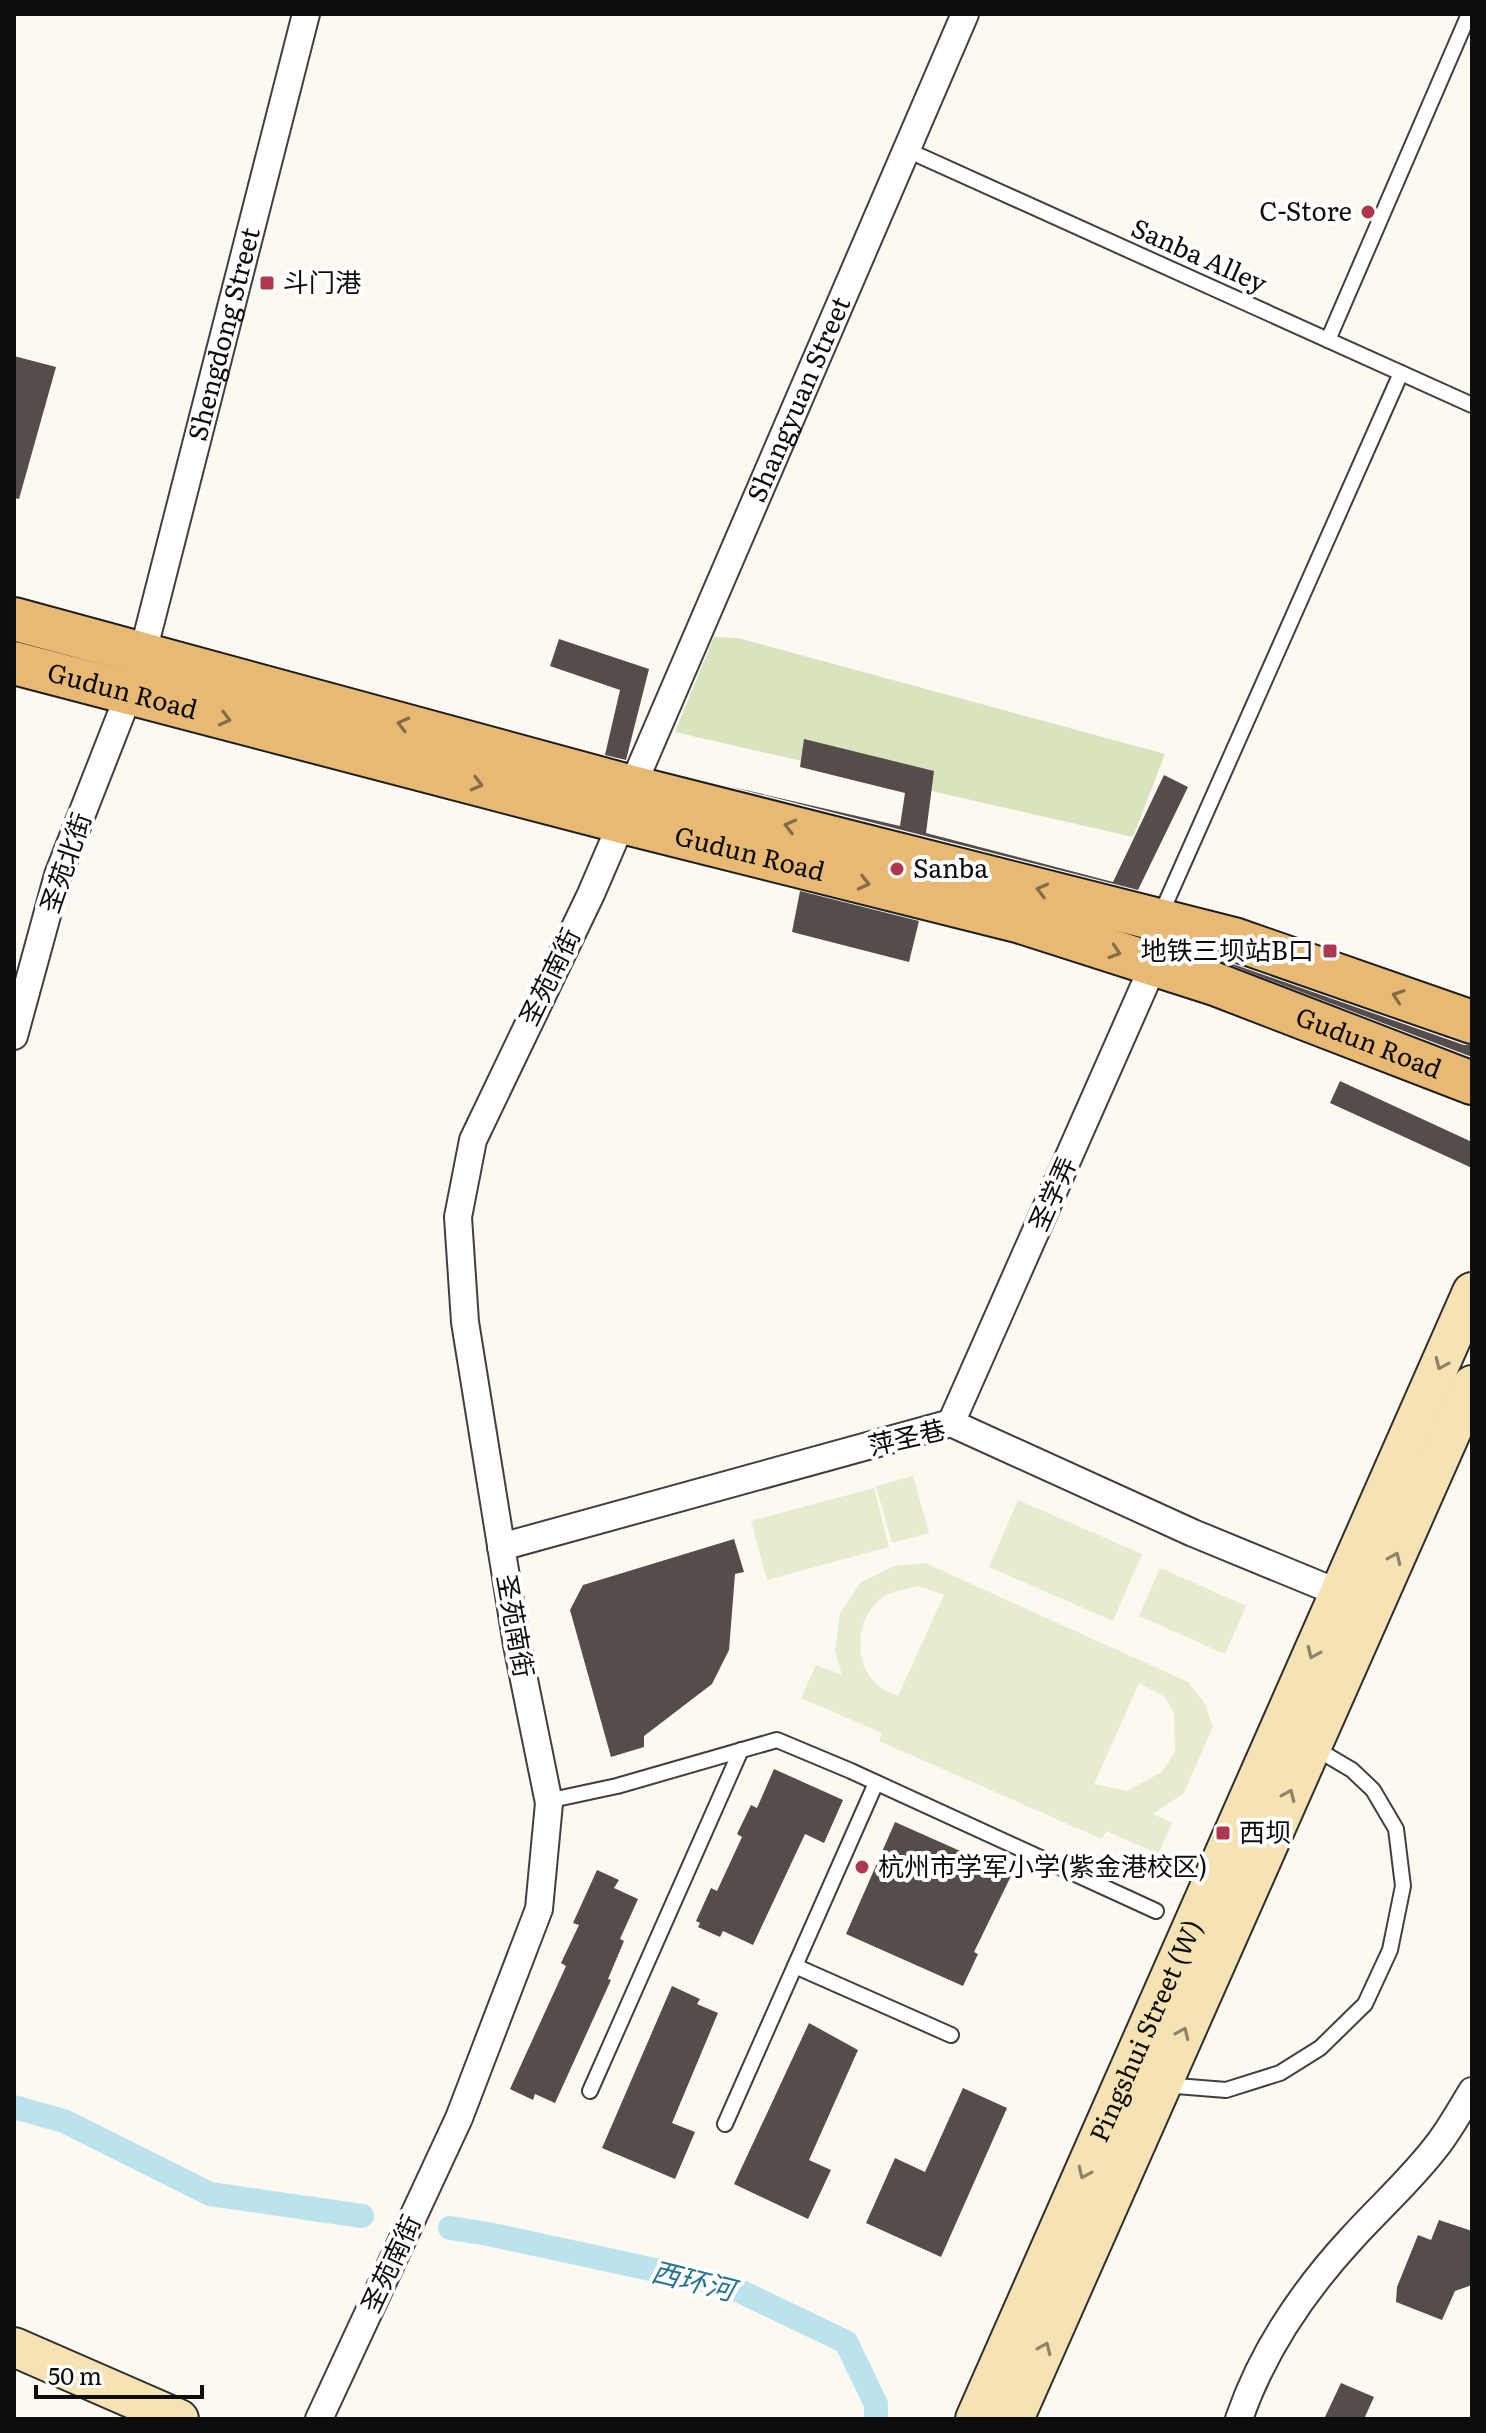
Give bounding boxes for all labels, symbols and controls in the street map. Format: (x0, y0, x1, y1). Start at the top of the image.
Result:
place label: C-Store (1259, 190, 1352, 229)
marker: C-Store (1359, 203, 1377, 221)
street label: Sanba Alley (1126, 206, 1274, 301)
street label: Shengdong Street (176, 222, 268, 445)
place label: 斗门港 (283, 261, 361, 300)
marker: 斗门港 (258, 274, 276, 292)
street label: Shangyuan Street (735, 289, 858, 507)
street label: Gudun Road (44, 651, 202, 727)
one-way arrow (217, 709, 231, 726)
one-way arrow (397, 717, 411, 734)
one-way arrow (469, 775, 483, 791)
street label: 圣苑北街 (28, 807, 99, 918)
street label: Gudun Road (671, 814, 830, 889)
one-way arrow (784, 818, 798, 835)
place label: Sanba (913, 847, 988, 886)
marker: Sanba (888, 860, 906, 878)
one-way arrow (857, 873, 871, 890)
one-way arrow (1036, 883, 1049, 900)
street label: 圣苑南街 (507, 921, 588, 1031)
place label: 地铁三坝站B口 (1141, 929, 1314, 968)
marker: 地铁三坝站B口 (1321, 942, 1339, 960)
one-way arrow (1107, 943, 1121, 959)
one-way arrow (1392, 990, 1406, 1006)
street label: Gudun Road (1291, 995, 1448, 1087)
street label: 圣学弄 (1017, 1149, 1084, 1237)
one-way arrow (1434, 1356, 1450, 1370)
street label: 萍圣巷 (864, 1408, 949, 1463)
one-way arrow (1385, 1551, 1401, 1566)
street label: 圣苑南街 (489, 1571, 546, 1680)
one-way arrow (1307, 1645, 1323, 1659)
one-way arrow (1280, 1789, 1296, 1803)
place label: 西坝 (1239, 1811, 1291, 1850)
marker: 西坝 (1214, 1824, 1232, 1842)
place label: 杭州市学军小学(紫金港校区) (878, 1845, 1207, 1884)
marker: 杭州市学军小学(紫金港校区) (853, 1858, 871, 1876)
street label: Pingshui Street (W) (1078, 1913, 1210, 2148)
one-way arrow (1173, 2026, 1189, 2041)
one-way arrow (1078, 2164, 1094, 2179)
street label: 圣苑南街 (349, 2208, 428, 2318)
water label: 西环河 (648, 2249, 744, 2311)
one-way arrow (1035, 2341, 1051, 2356)
scale bar (36, 2349, 202, 2399)
text: 50 m (48, 2357, 102, 2392)

